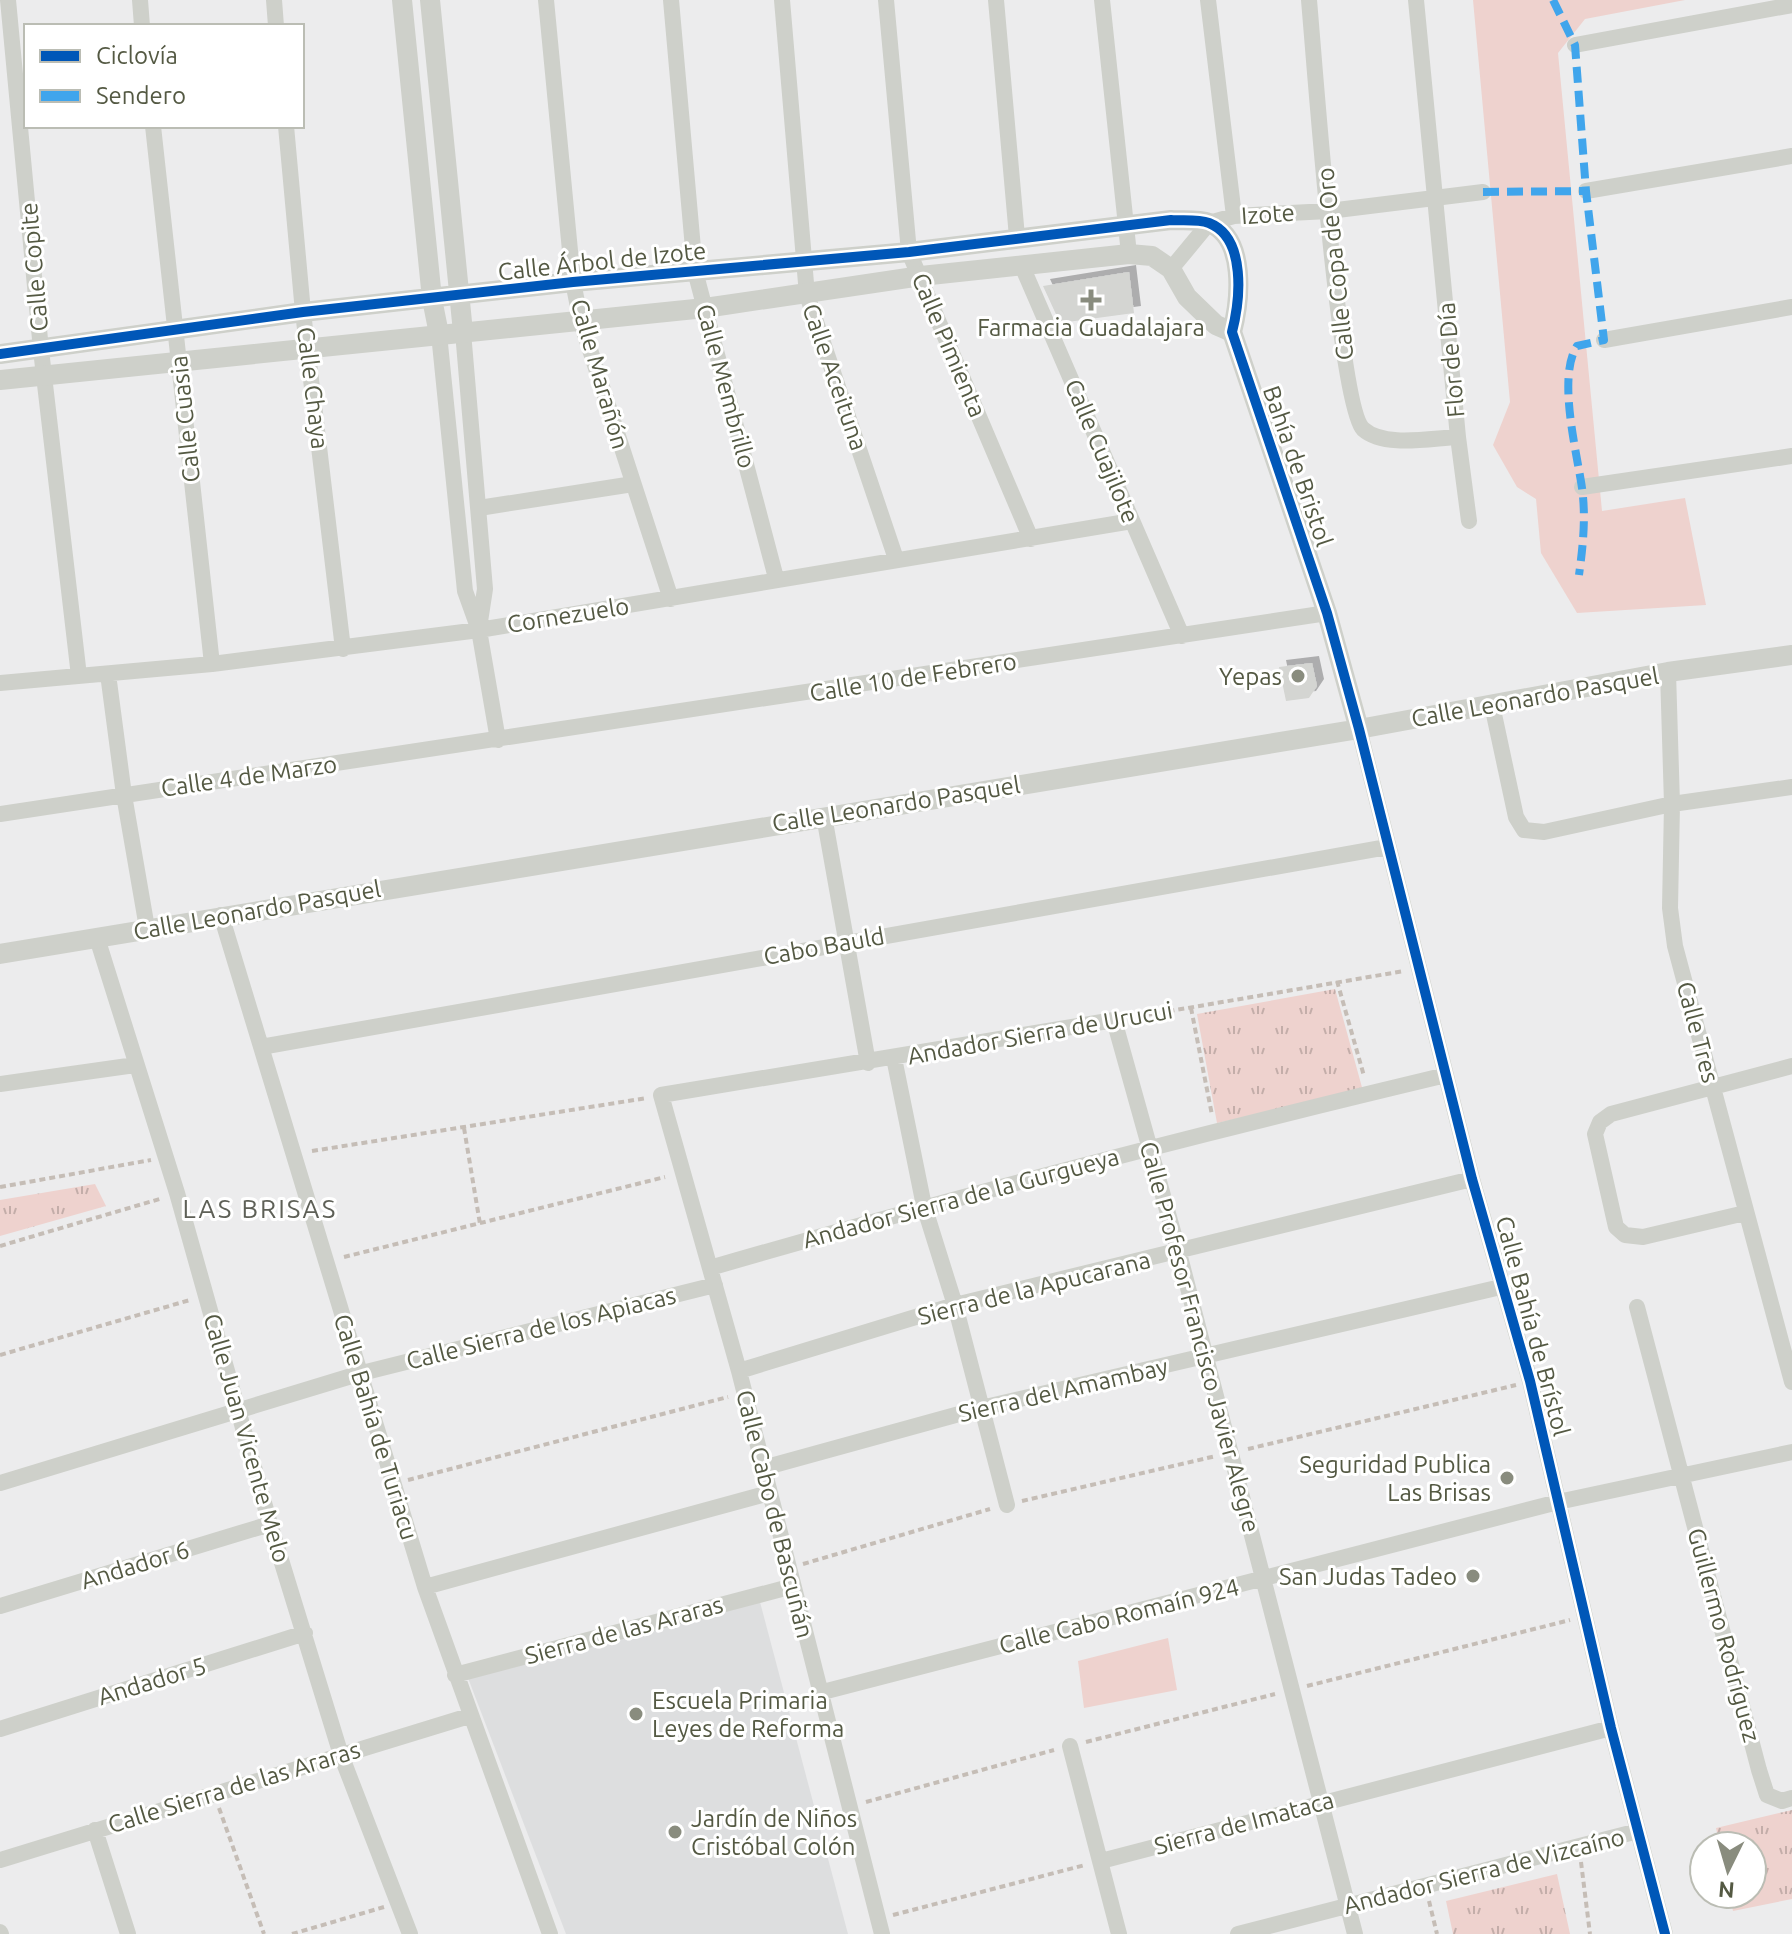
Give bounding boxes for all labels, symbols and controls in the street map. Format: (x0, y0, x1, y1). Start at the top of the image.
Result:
legend (24, 24, 304, 128)
text: Ciclovía (96, 42, 178, 69)
text: Sendero (96, 82, 186, 109)
street label: Calle Copa de Oro (1311, 166, 1359, 362)
street label: Izote (1240, 199, 1296, 229)
street label: Calle Copite (15, 201, 53, 333)
street label: Calle Árbol de Izote (496, 236, 708, 285)
street label: Calle Pimienta (907, 269, 991, 421)
marker: Farmacia Guadalajara (1082, 291, 1100, 309)
street label: Calle Marañón (566, 296, 634, 452)
street label: Calle Aceituna (797, 300, 873, 454)
street label: Calle Membrillo (691, 301, 761, 471)
street label: Flor de Día (1433, 301, 1469, 419)
place label: Farmacia Guadalajara (977, 314, 1205, 341)
street label: Calle Chaya (292, 325, 334, 451)
street label: Calle Cuasia (165, 354, 205, 484)
street label: Calle Cuajilote (1060, 375, 1144, 527)
street label: Bahía de Bristol (1258, 382, 1338, 550)
street label: Cornezuelo (505, 592, 631, 638)
street label: Calle 10 de Febrero (808, 647, 1018, 707)
street label: Calle Leonardo Pasquel (1409, 662, 1661, 732)
place label: Yepas (1219, 663, 1282, 690)
marker: Yepas (1289, 667, 1307, 685)
street label: Calle 4 de Marzo (159, 750, 339, 802)
street label: Calle Leonardo Pasquel (770, 771, 1022, 837)
street label: Calle Leonardo Pasquel (131, 875, 383, 945)
street label: Cabo Bauld (761, 922, 887, 970)
street label: Calle Tres (1672, 978, 1724, 1086)
street label: Andador Sierra de Urucui (905, 996, 1175, 1070)
street label: Calle Profesor Francisco Javier Alegre (1135, 1139, 1265, 1535)
street label: Andador Sierra de la Gurgueya (800, 1143, 1122, 1253)
district label: LAS BRISAS (183, 1194, 337, 1223)
street label: Calle Bahía de Brístol (1491, 1213, 1575, 1439)
street label: Sierra de la Apucarana (915, 1246, 1153, 1330)
street label: Calle Sierra de los Apiacas (403, 1281, 679, 1375)
street label: Calle Juan Vicente Melo (198, 1310, 296, 1566)
street label: Calle Bahía de Turiacu (329, 1311, 423, 1543)
street label: Sierra del Amambay (956, 1353, 1171, 1427)
street label: Calle Cabo de Bascuñán (731, 1387, 819, 1641)
place label: Seguridad Publica Las Brisas (1299, 1451, 1491, 1506)
marker: Seguridad Publica Las Brisas (1498, 1469, 1516, 1487)
street label: Guillermo Rodríguez (1682, 1525, 1766, 1745)
street label: Andador 6 (78, 1536, 192, 1594)
place label: San Judas Tadeo (1279, 1563, 1457, 1590)
marker: San Judas Tadeo (1464, 1567, 1482, 1585)
street label: Calle Cabo Romaín 924 (996, 1573, 1242, 1659)
street label: Sierra de las Araras (522, 1591, 726, 1669)
street label: Andador 5 (95, 1652, 209, 1710)
place label: Escuela Primaria Leyes de Reforma (652, 1687, 844, 1742)
marker: Escuela Primaria Leyes de Reforma (627, 1705, 645, 1723)
street label: Calle Sierra de las Araras (105, 1736, 363, 1838)
street label: Sierra de Imataca (1151, 1786, 1337, 1860)
place label: Jardín de Niños Cristóbal Colón (691, 1805, 857, 1860)
marker: Jardín de Niños Cristóbal Colón (666, 1823, 684, 1841)
street label: Andador Sierra de Vizcaíno (1341, 1823, 1627, 1919)
north arrow (1688, 1830, 1768, 1910)
text: N (1717, 1877, 1735, 1904)

